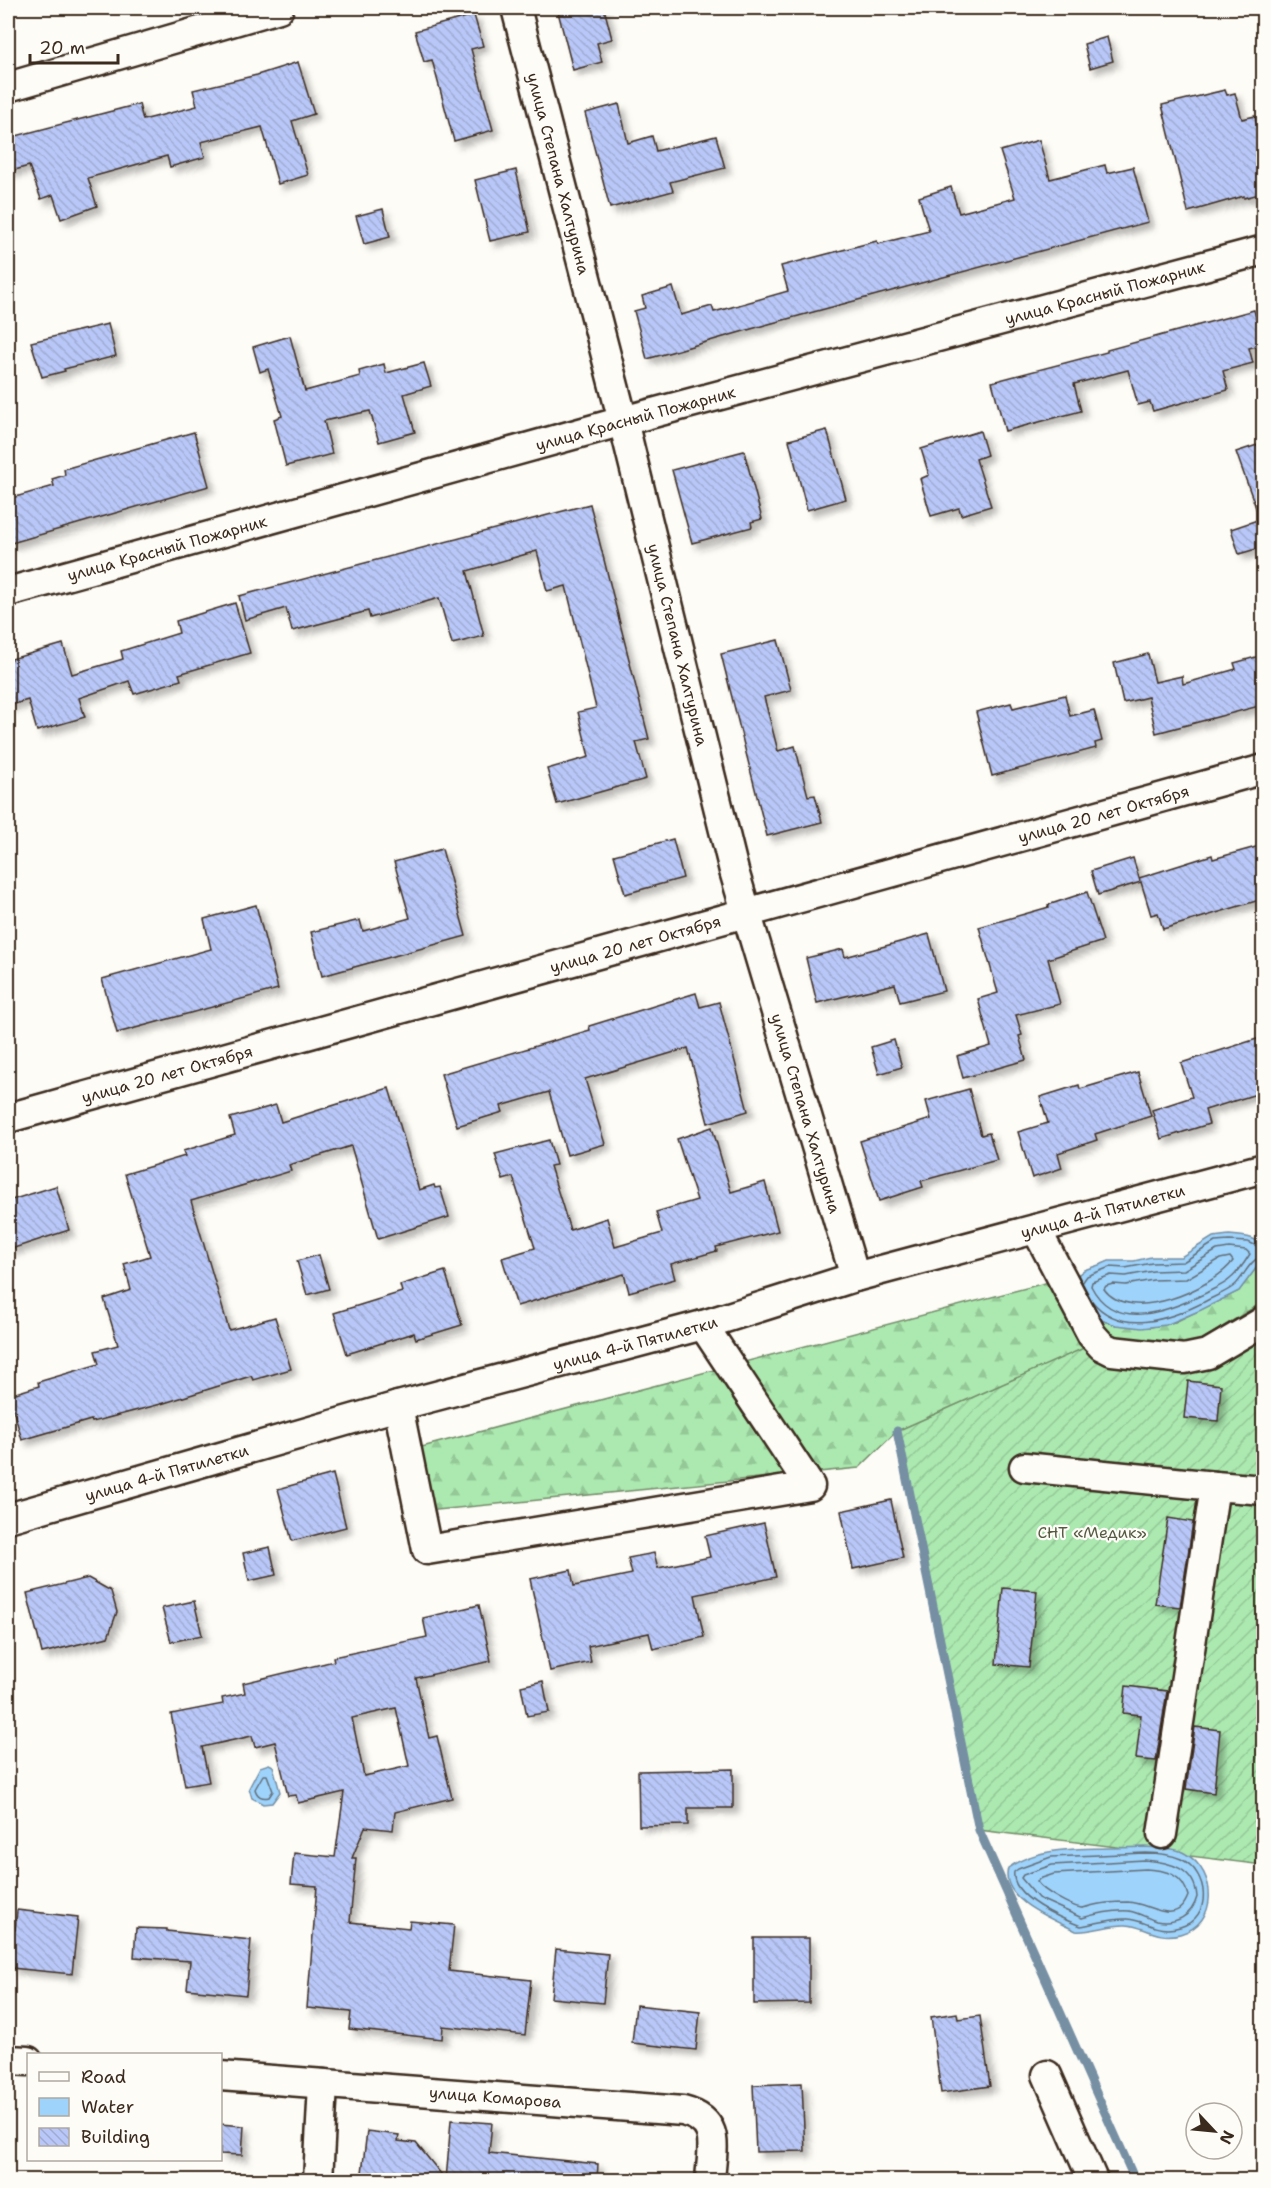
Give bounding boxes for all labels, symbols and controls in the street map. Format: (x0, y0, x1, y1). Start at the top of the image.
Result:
scale bar (30, 27, 118, 65)
text: 20 m (39, 36, 85, 60)
street label: улица Степана Халтурина (522, 71, 595, 277)
street label: улица Красный Пожарник (1003, 256, 1208, 330)
street label: улица Красный Пожарник (533, 381, 738, 456)
street label: улица Красный Пожарник (65, 510, 270, 586)
street label: улица Степана Халтурина (643, 541, 713, 748)
street label: улица 20 лет Октября (1016, 780, 1192, 848)
street label: улица 20 лет Октября (547, 910, 723, 978)
street label: улица Степана Халтурина (766, 1011, 845, 1216)
street label: улица 20 лет Октября (79, 1041, 255, 1108)
street label: улица 4-й Пятилетки (1018, 1180, 1187, 1243)
street label: улица 4-й Пятилетки (551, 1311, 720, 1375)
street label: улица 4-й Пятилетки (83, 1439, 251, 1506)
park label: СНТ «Медик» (1037, 1522, 1147, 1543)
legend (27, 2053, 222, 2161)
text: Road (81, 2065, 126, 2089)
street label: улица Комарова (428, 2082, 562, 2113)
text: Water (81, 2095, 134, 2119)
north arrow (1184, 2101, 1244, 2161)
text: Building (81, 2125, 150, 2149)
text: N (1215, 2127, 1239, 2148)

